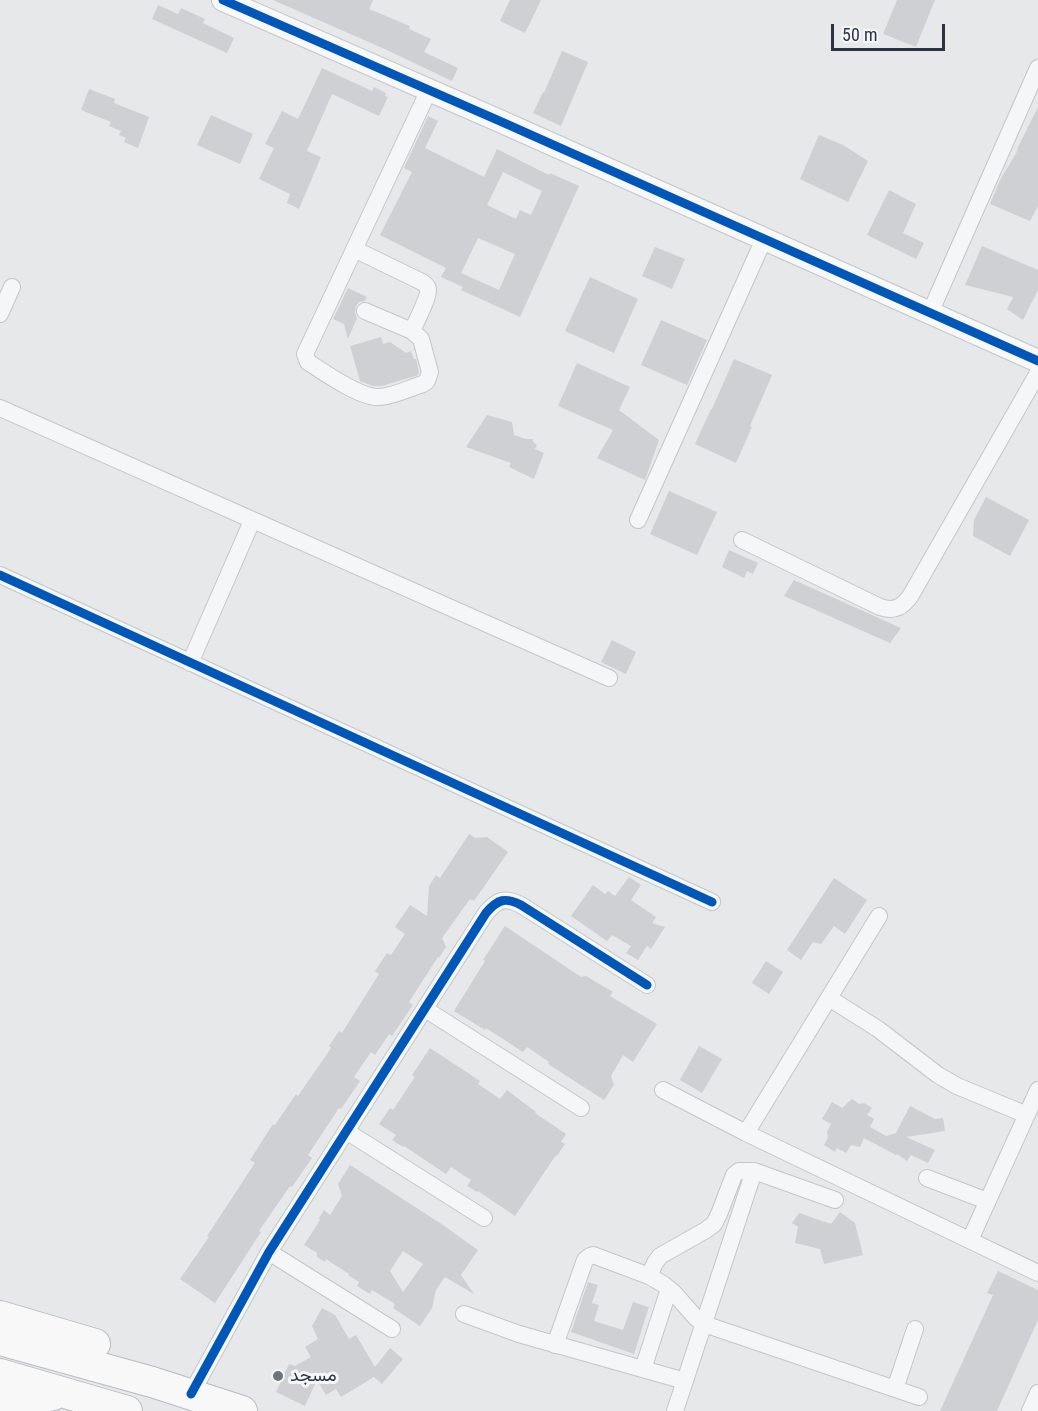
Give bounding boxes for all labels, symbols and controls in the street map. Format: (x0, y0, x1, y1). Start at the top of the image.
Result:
scale bar (834, 12, 948, 50)
text: 50 m (842, 24, 877, 45)
place label: مسجد (290, 1365, 337, 1387)
marker: مسجد (271, 1369, 285, 1383)

